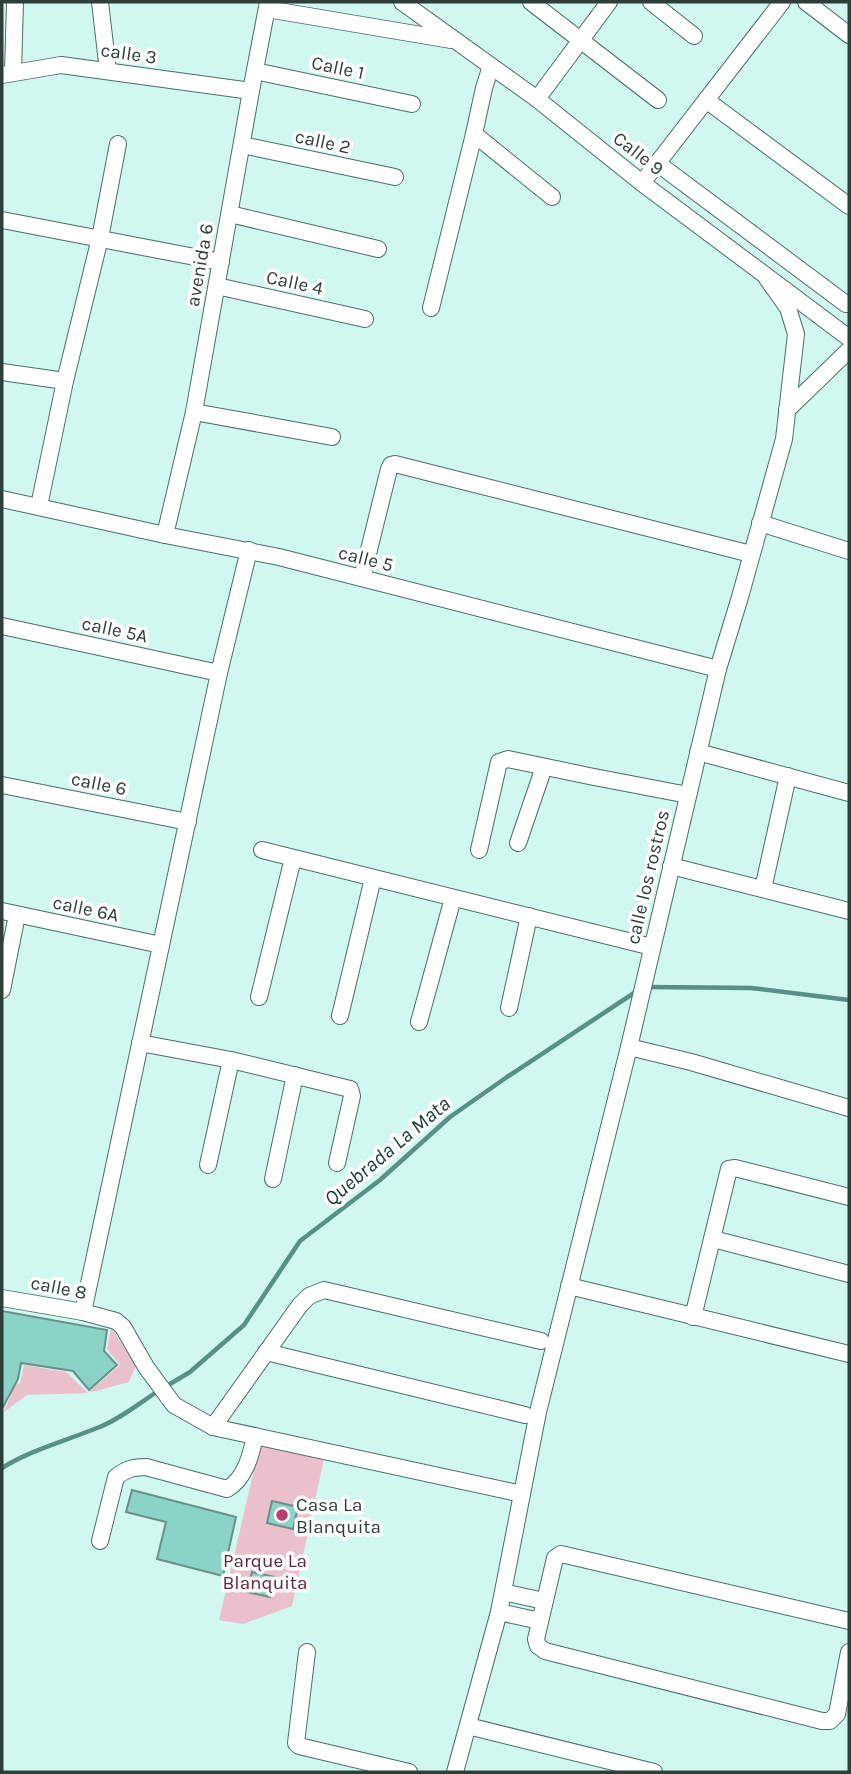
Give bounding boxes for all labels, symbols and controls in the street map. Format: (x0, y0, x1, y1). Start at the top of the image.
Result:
street label: calle 3 (99, 39, 158, 69)
street label: Calle 1 (309, 52, 366, 84)
street label: calle 2 (293, 125, 353, 159)
street label: Calle 9 (609, 127, 668, 180)
street label: avenida 6 (182, 222, 218, 308)
street label: Calle 4 (264, 266, 326, 300)
street label: calle 5 (336, 542, 396, 576)
street label: calle 5A (80, 612, 150, 648)
street label: calle 6 (69, 768, 128, 800)
street label: calle los rostros (622, 808, 674, 946)
street label: calle 6A (51, 891, 121, 927)
water label: Quebrada La Mata (319, 1091, 455, 1211)
street label: calle 8 (29, 1272, 89, 1304)
place label: Casa La Blanquita (296, 1494, 381, 1538)
marker: Casa La Blanquita (274, 1507, 290, 1523)
park label: Parque La Blanquita (223, 1550, 307, 1594)

